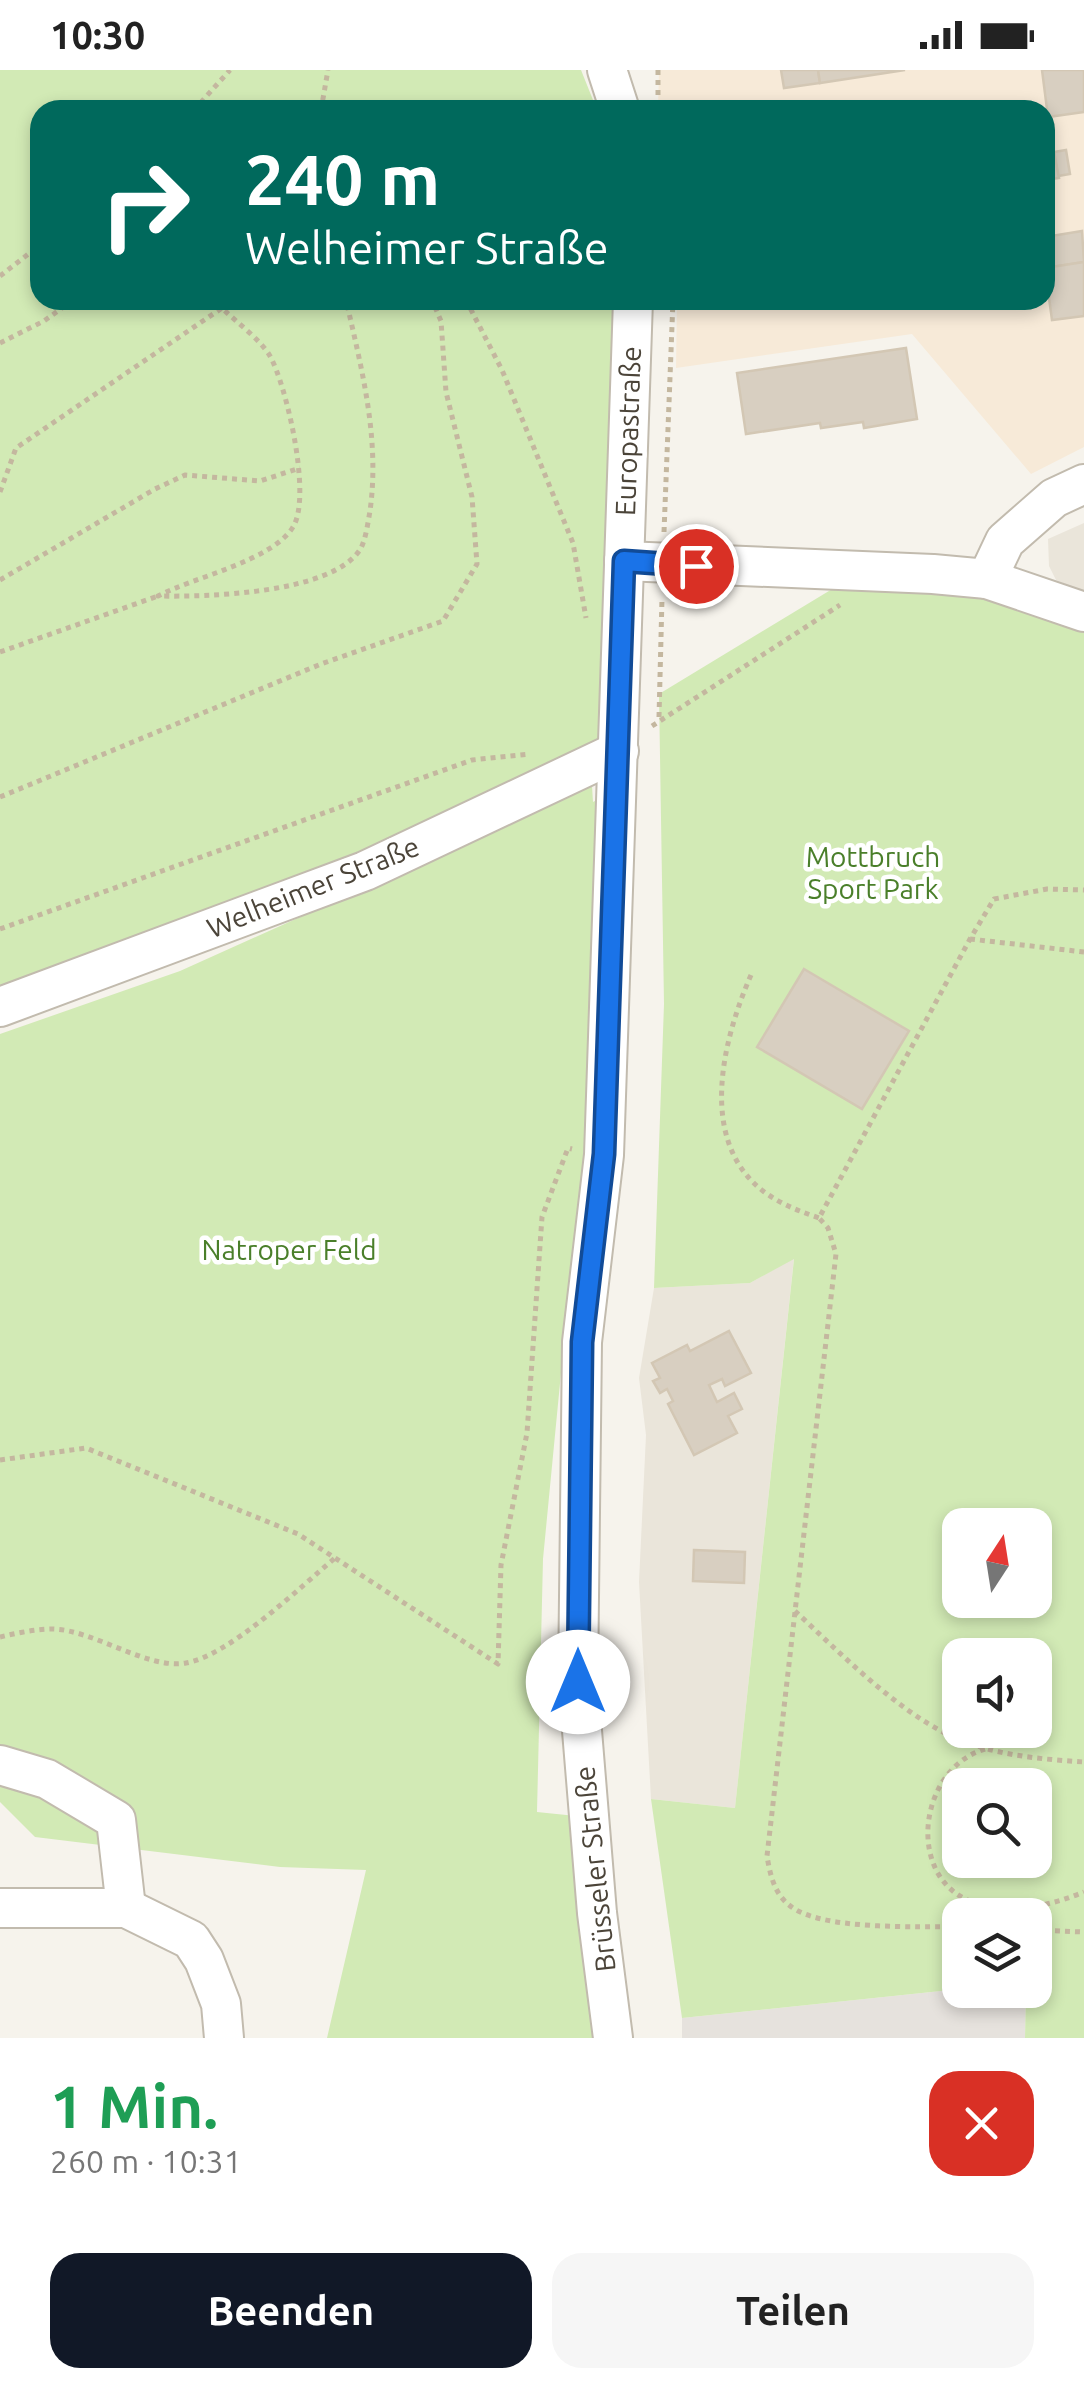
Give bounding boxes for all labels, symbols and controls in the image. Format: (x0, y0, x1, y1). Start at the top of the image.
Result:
text: 10:30 (50, 14, 145, 56)
icon: right (80, 140, 210, 270)
text: 240 m (245, 140, 440, 218)
text: Welheimer Straße (245, 222, 608, 273)
street label: Europastraße (609, 346, 646, 516)
pin (654, 524, 739, 609)
icon: arrive (669, 539, 724, 594)
street label: Welheimer Straße (202, 830, 423, 943)
park label: Mottbruch Sport Park (806, 841, 940, 904)
park label: Natroper Feld (201, 1234, 377, 1265)
north arrow (942, 1508, 1052, 1618)
map controls (942, 1508, 1052, 2008)
position arrow (526, 1630, 630, 1734)
button: sound (942, 1638, 1052, 1748)
street label: Brüsseler Straße (568, 1765, 621, 1974)
button: search (942, 1768, 1052, 1878)
button: layers (942, 1898, 1052, 2008)
button: close (929, 2071, 1034, 2176)
text: 1 Min. (50, 2072, 218, 2139)
text: 260 m · 10:31 (50, 2143, 242, 2179)
button: Beenden (50, 2253, 532, 2368)
button: Teilen (552, 2253, 1034, 2368)

